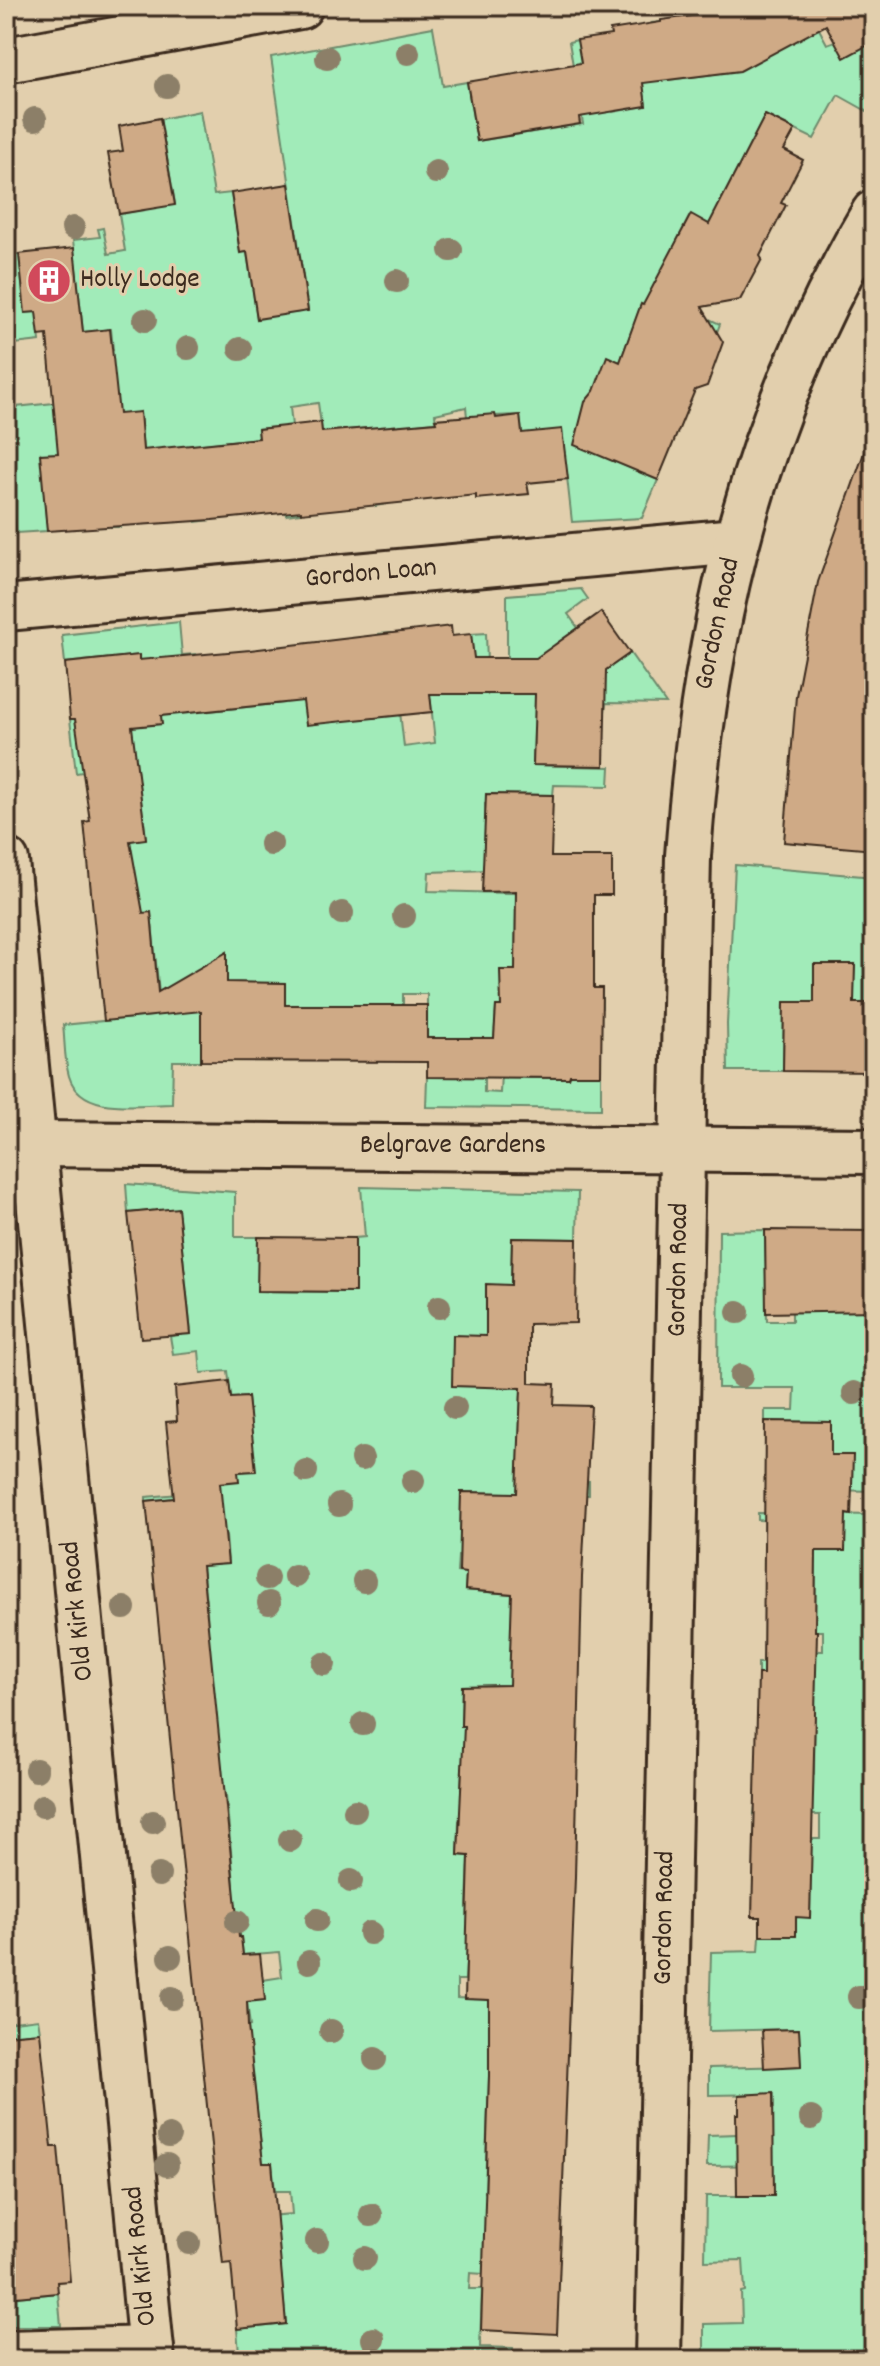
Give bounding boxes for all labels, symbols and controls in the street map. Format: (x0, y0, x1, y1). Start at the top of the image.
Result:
building icon: Holly Lodge (25, 257, 73, 305)
place label: Holly Lodge (80, 261, 200, 301)
street label: Gordon Loan (304, 549, 438, 601)
street label: Gordon Road (685, 554, 753, 694)
street label: Belgrave Gardens (360, 1127, 546, 1167)
street label: Gordon Road (659, 1203, 701, 1337)
street label: Old Kirk Road (52, 1539, 106, 1683)
street label: Gordon Road (645, 1851, 687, 1985)
street label: Old Kirk Road (115, 2184, 169, 2328)

